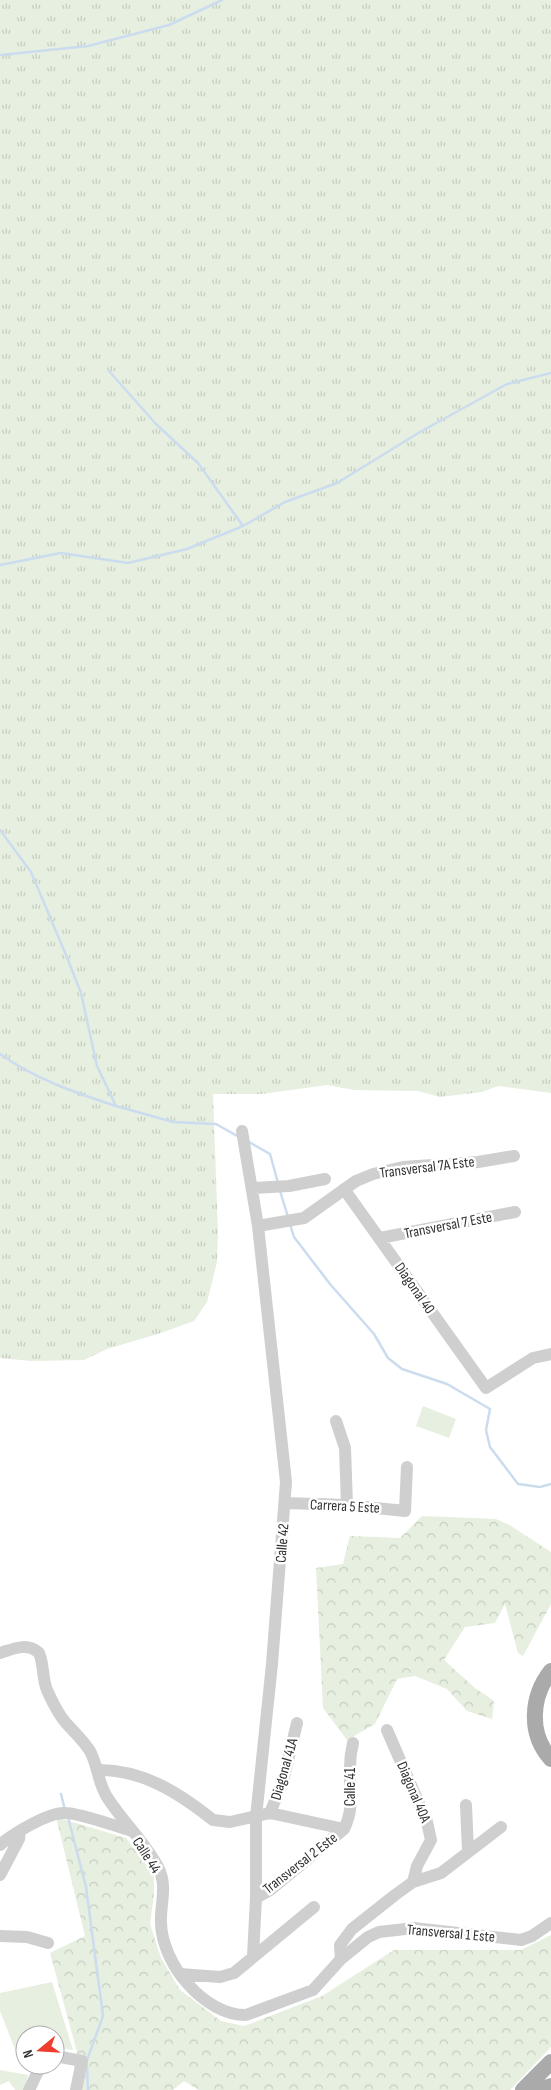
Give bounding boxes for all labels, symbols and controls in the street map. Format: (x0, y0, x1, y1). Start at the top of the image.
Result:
street label: Transversal 7A Este (379, 1152, 475, 1183)
street label: Transversal 7 Este (403, 1208, 494, 1243)
street label: Diagonal 40 (390, 1259, 439, 1318)
street label: Carrera 5 Este (310, 1495, 380, 1518)
street label: Calle 42 (272, 1523, 293, 1563)
street label: Diagonal 41A (267, 1735, 303, 1802)
street label: Diagonal 40A (392, 1759, 435, 1826)
street label: Calle 41 (341, 1767, 360, 1806)
street label: Transversal 2 Este (259, 1828, 341, 1898)
street label: Calle 44 (128, 1834, 165, 1877)
street label: Transversal 1 Este (406, 1920, 496, 1947)
north arrow (15, 2025, 65, 2075)
text: N (19, 2048, 37, 2060)

